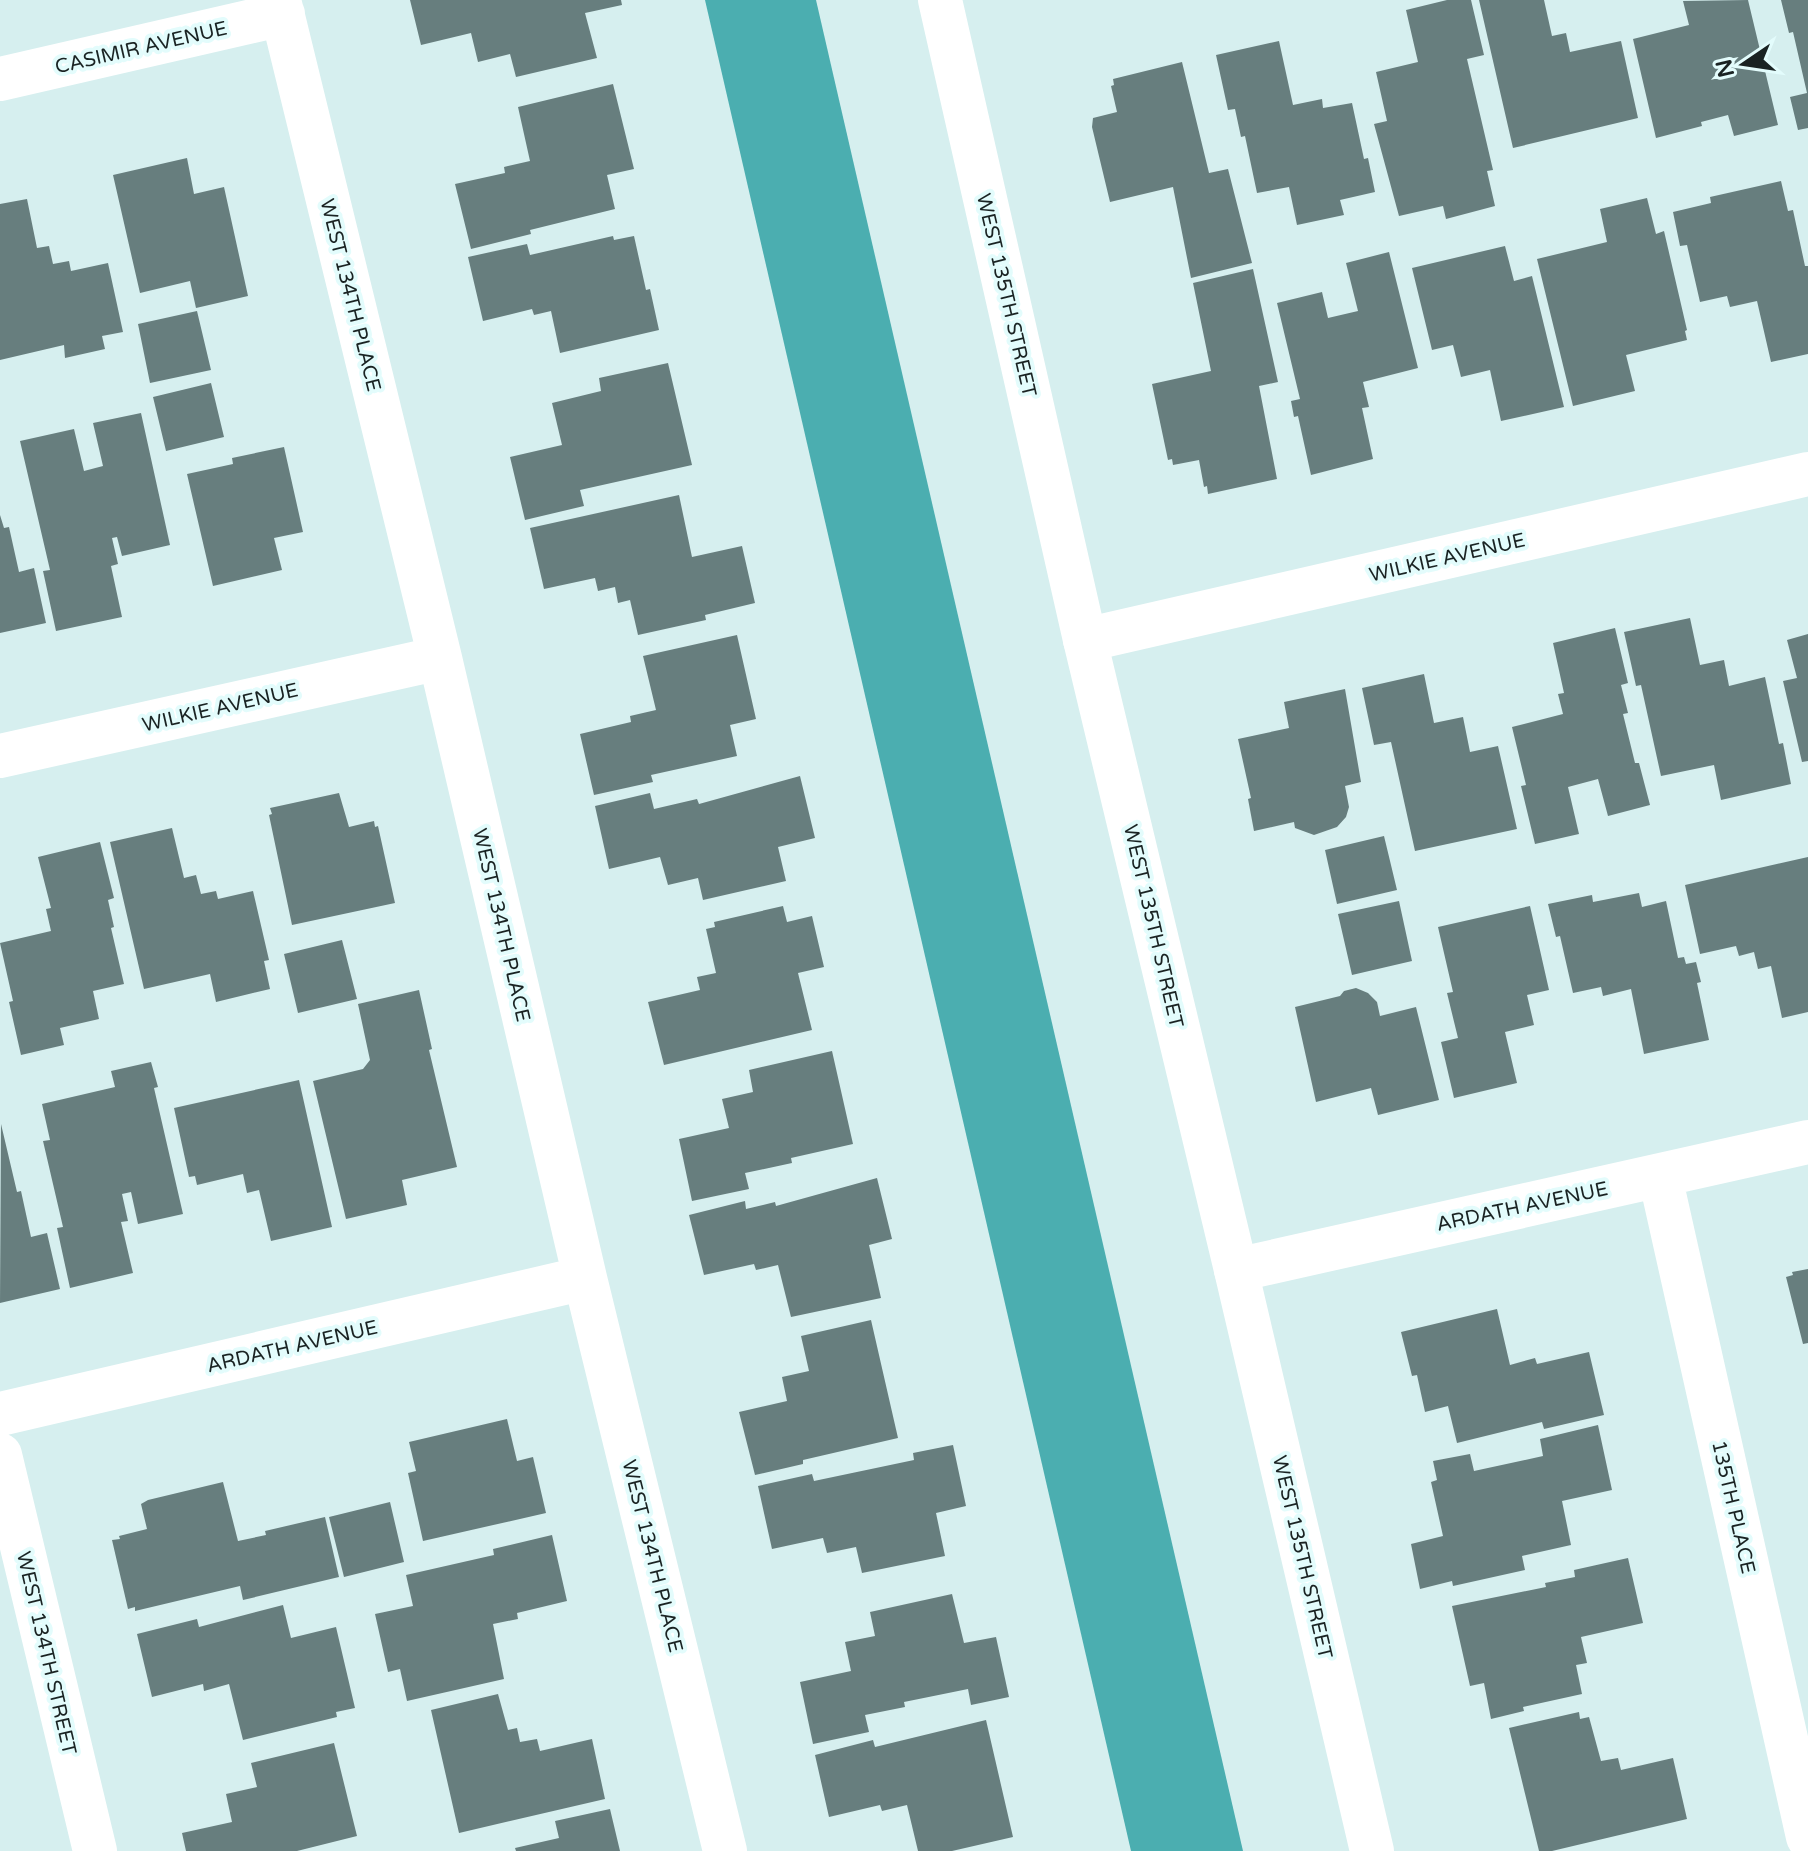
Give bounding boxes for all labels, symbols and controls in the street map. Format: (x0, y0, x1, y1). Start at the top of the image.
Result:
street label: CASIMIR AVENUE (53, 16, 230, 79)
north arrow (1704, 24, 1784, 104)
text: N (1711, 57, 1740, 80)
street label: WEST 135TH STREET (971, 191, 1041, 399)
street label: WEST 134TH PLACE (314, 196, 386, 394)
street label: WILKIE AVENUE (1367, 528, 1527, 588)
street label: WILKIE AVENUE (140, 678, 300, 738)
street label: WEST 135TH STREET (1118, 822, 1188, 1030)
street label: WEST 134TH PLACE (467, 826, 535, 1024)
street label: ARDATH AVENUE (1434, 1177, 1610, 1237)
street label: ARDATH AVENUE (204, 1316, 380, 1378)
street label: 135TH PLACE (1706, 1438, 1760, 1576)
street label: WEST 135TH STREET (1267, 1453, 1337, 1661)
street label: WEST 134TH PLACE (616, 1457, 688, 1655)
street label: WEST 134TH STREET (11, 1549, 81, 1757)

